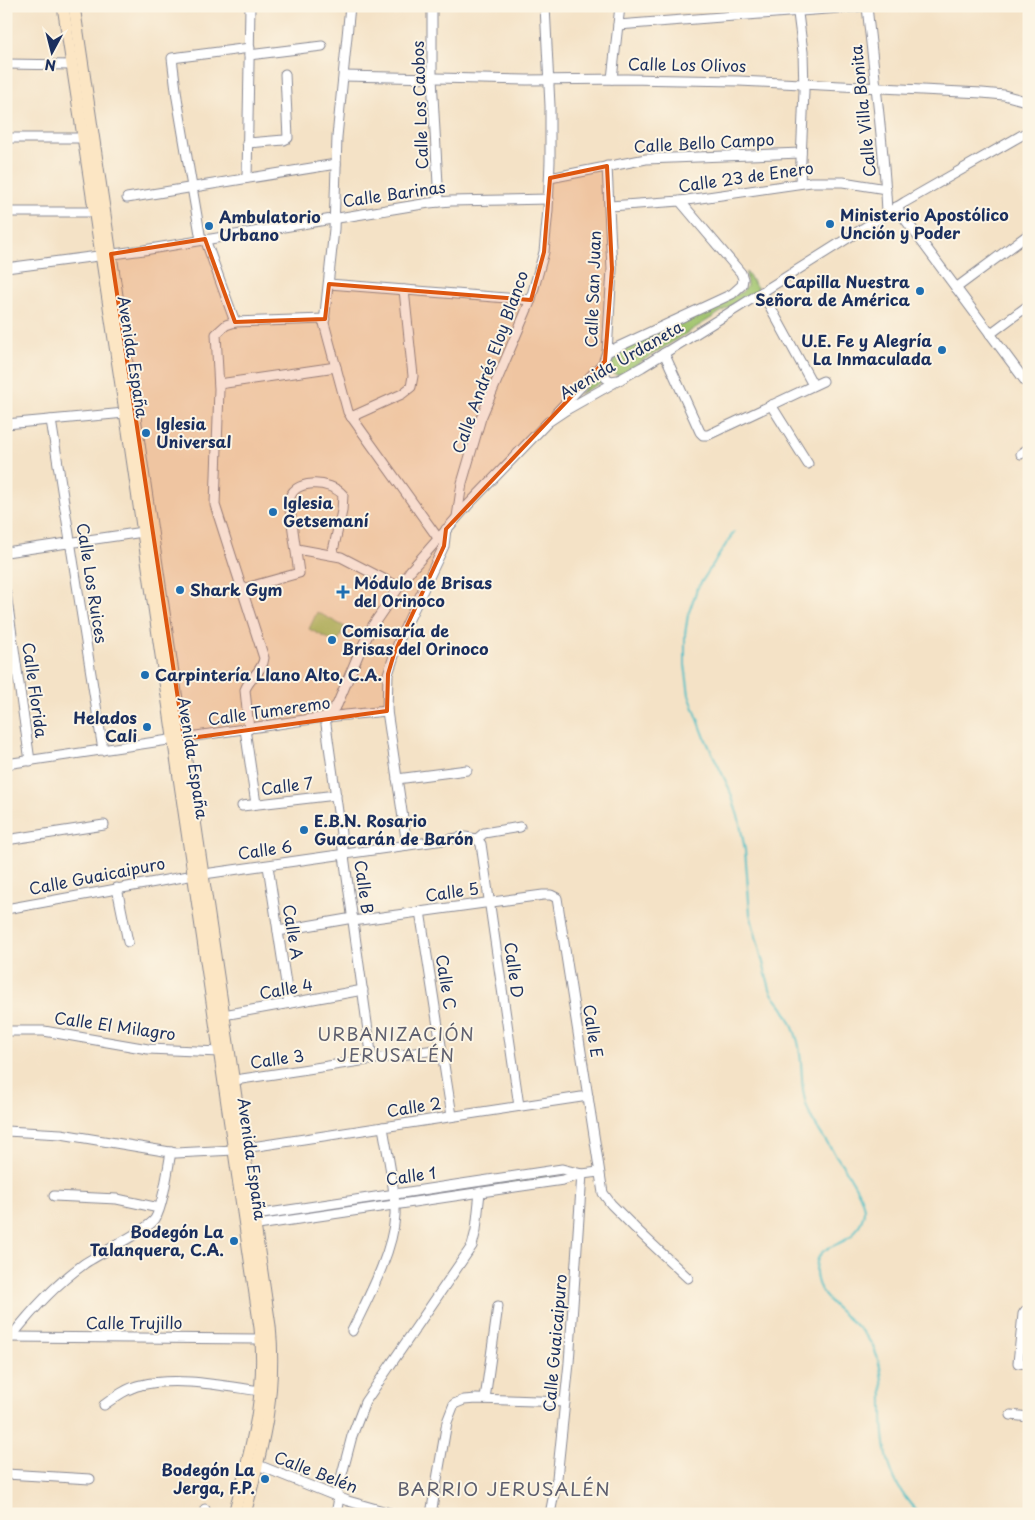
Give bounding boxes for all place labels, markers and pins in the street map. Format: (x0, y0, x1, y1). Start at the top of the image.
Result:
place label: Ministerio Apostólico Unción y Poder (840, 202, 1009, 244)
place label: Ambulatorio Urbano (219, 204, 321, 246)
marker: Ministerio Apostólico Unción y Poder (824, 218, 836, 230)
marker: Ambulatorio Urbano (203, 220, 215, 232)
place label: Capilla Nuestra Señora de América (755, 269, 911, 311)
marker: Capilla Nuestra Señora de América (914, 285, 926, 297)
place label: U.E. Fe y Alegría La Inmaculada (801, 328, 932, 370)
marker: U.E. Fe y Alegría La Inmaculada (936, 344, 948, 356)
place label: Iglesia Universal (156, 411, 231, 453)
marker: Iglesia Universal (140, 427, 152, 439)
place label: Iglesia Getsemaní (283, 490, 369, 532)
marker: Iglesia Getsemaní (267, 506, 279, 518)
place label: Módulo de Brisas del Orinoco (354, 570, 492, 612)
place label: Shark Gym (190, 577, 283, 601)
marker: Shark Gym (174, 584, 186, 596)
marker: Módulo de Brisas del Orinoco (336, 585, 350, 599)
place label: Comisaría de Brisas del Orinoco (342, 618, 489, 660)
marker: Comisaría de Brisas del Orinoco (326, 634, 338, 646)
place label: Carpintería Llano Alto, C.A. (155, 662, 382, 686)
marker: Carpintería Llano Alto, C.A. (139, 669, 151, 681)
place label: Helados Cali (73, 705, 137, 747)
marker: Helados Cali (141, 721, 153, 733)
place label: E.B.N. Rosario Guacarán de Barón (314, 808, 474, 850)
marker: E.B.N. Rosario Guacarán de Barón (298, 824, 310, 836)
place label: Bodegón La Talanquera, C.A. (90, 1219, 224, 1261)
marker: Bodegón La Talanquera, C.A. (228, 1235, 240, 1247)
place label: Bodegón La Jerga, F.P. (161, 1457, 255, 1499)
marker: Bodegón La Jerga, F.P. (259, 1473, 271, 1485)

